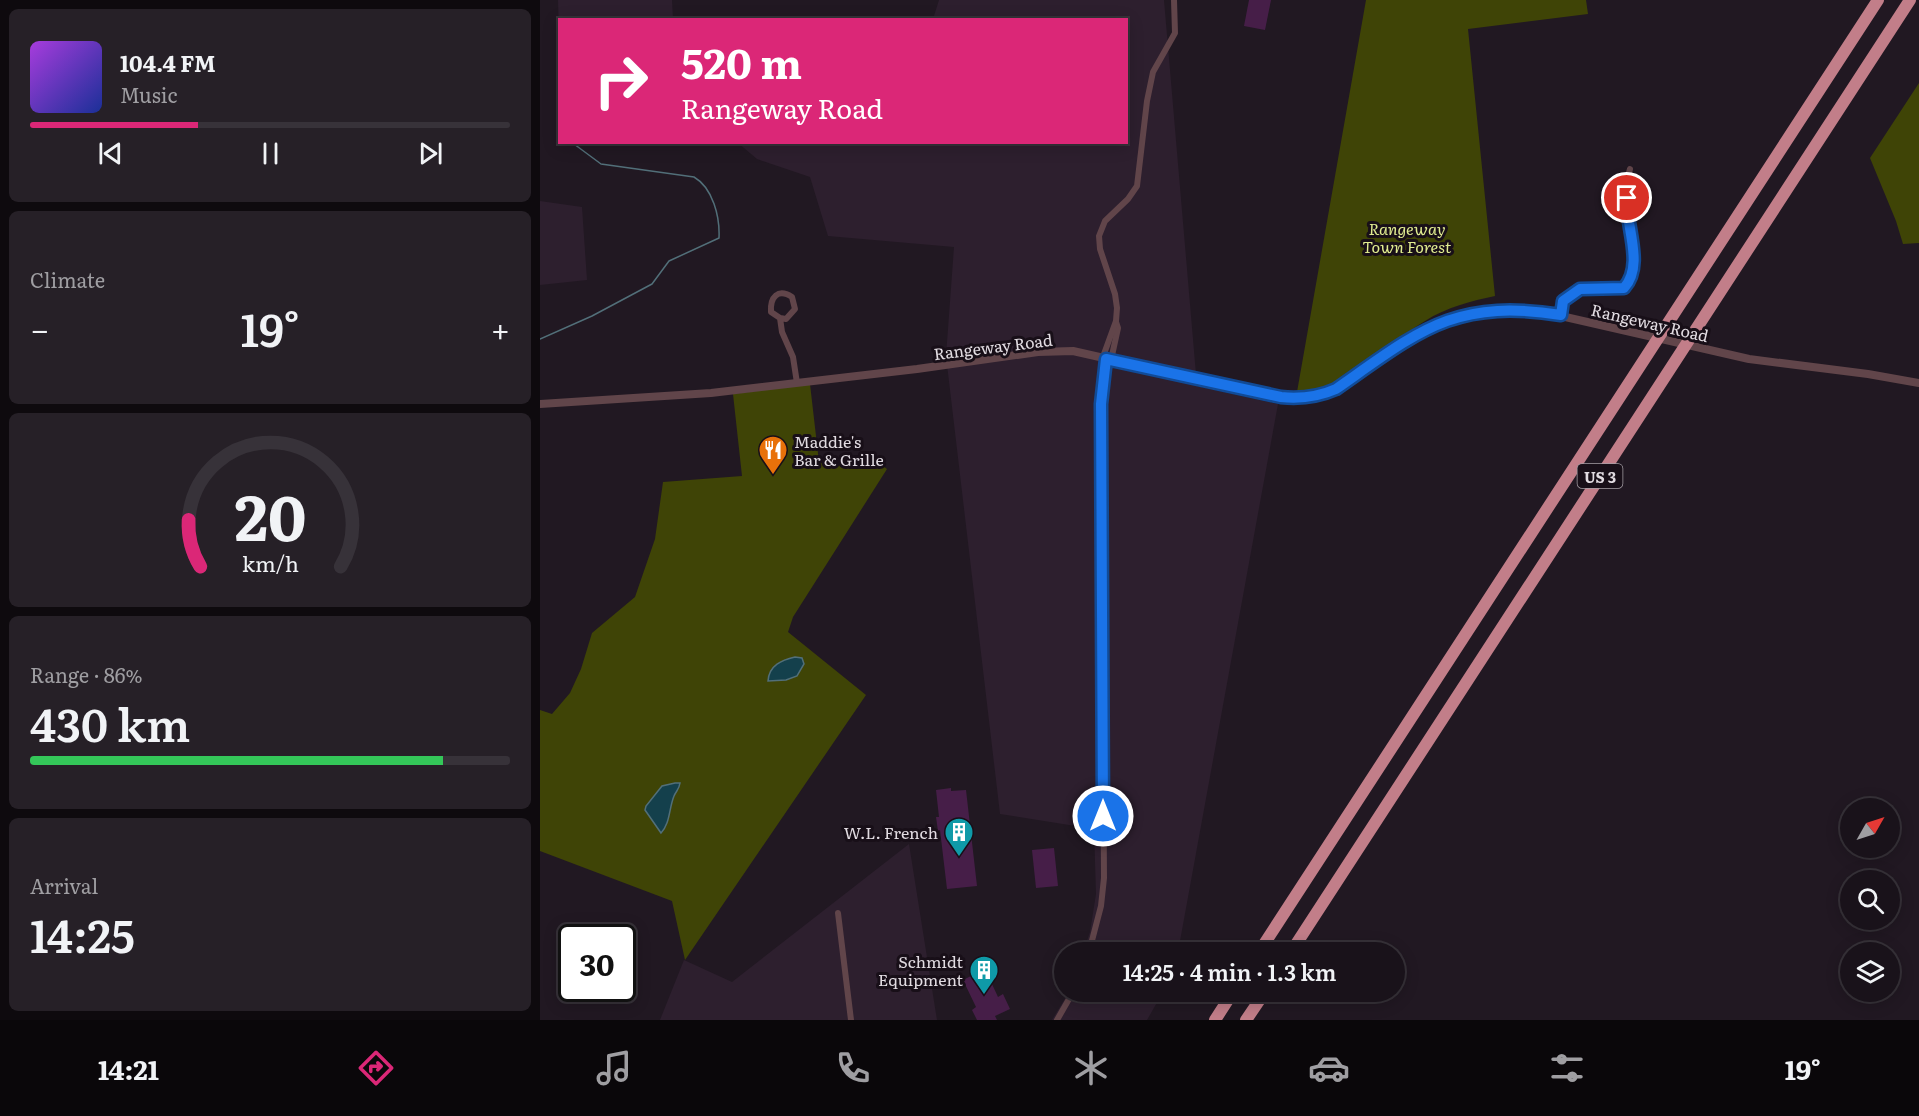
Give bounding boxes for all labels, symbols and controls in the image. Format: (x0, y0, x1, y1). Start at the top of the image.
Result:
text: 520 m (681, 30, 802, 92)
icon: right (582, 42, 660, 120)
text: 104.4 FM (120, 46, 216, 79)
text: Music (120, 79, 177, 109)
text: Rangeway Road (681, 87, 883, 127)
icon: previous (94, 137, 127, 170)
icon: pause (254, 137, 287, 170)
icon: next (414, 137, 447, 170)
pin (1601, 172, 1652, 223)
icon: arrive (1610, 181, 1643, 214)
park label: Rangeway Town Forest (1363, 216, 1452, 258)
text: Climate (30, 264, 105, 294)
text: 19° (241, 294, 299, 361)
street label: Rangeway Road (1589, 297, 1711, 347)
text: − (30, 303, 49, 352)
text: + (491, 303, 510, 352)
street label: Rangeway Road (932, 327, 1054, 365)
place label: Maddie's Bar & Grille (794, 429, 884, 471)
restaurant icon: Maddie's Bar & Grille (757, 434, 789, 476)
road number: US 3 (1578, 464, 1622, 488)
text: 20 (234, 468, 306, 560)
text: km/h (241, 547, 299, 579)
text: Range · 86% (30, 659, 143, 689)
text: 430 km (30, 689, 190, 756)
position arrow (1071, 784, 1135, 848)
north arrow (1840, 798, 1900, 858)
map controls (1840, 798, 1900, 1002)
building icon: W.L. French (943, 816, 975, 858)
place label: W.L. French (844, 820, 938, 844)
text: Arrival (30, 870, 98, 900)
button: search (1840, 870, 1900, 930)
text: 14:25 (30, 900, 135, 967)
speed limit sign: 30 (558, 924, 636, 1002)
button: layers (1840, 942, 1900, 1002)
place label: Schmidt Equipment (878, 949, 964, 991)
building icon: Schmidt Equipment (968, 954, 1000, 996)
text: 14:25 · 4 min · 1.3 km (1123, 955, 1336, 988)
icon: directions (355, 1047, 397, 1089)
icon: music (593, 1047, 635, 1089)
icon: phone (832, 1047, 874, 1089)
icon: climate (1070, 1047, 1112, 1089)
icon: car (1308, 1047, 1350, 1089)
icon: filters (1546, 1047, 1588, 1089)
text: 14:21 (98, 1048, 159, 1088)
text: 19° (1785, 1048, 1821, 1088)

